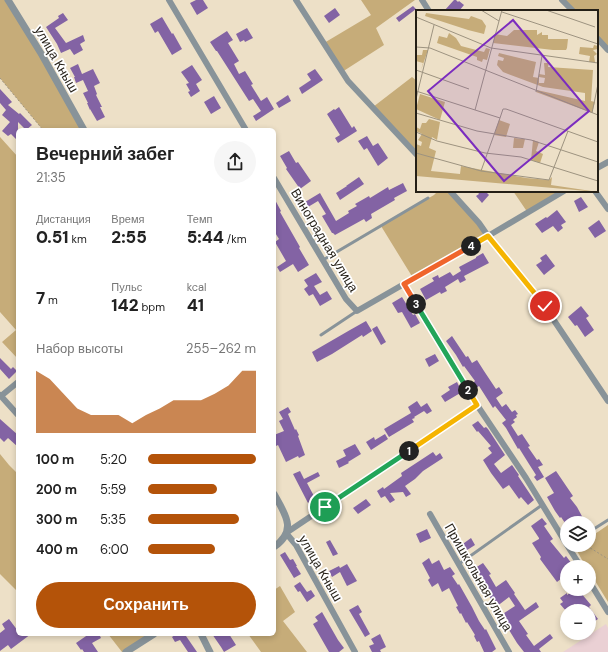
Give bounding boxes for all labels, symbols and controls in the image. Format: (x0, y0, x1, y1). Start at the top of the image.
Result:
inset map (416, 10, 598, 192)
street label: улица Кныш (31, 23, 82, 95)
button: share (214, 141, 256, 183)
text: Вечерний забег (36, 142, 175, 166)
text: 21:35 (36, 169, 66, 186)
street label: Виноградная улица (287, 185, 363, 296)
text: Дистанция (36, 212, 91, 226)
text: Время (111, 212, 144, 226)
text: Темп (187, 212, 212, 226)
text: 0.51 (36, 226, 69, 248)
text: 2:55 (111, 226, 147, 248)
text: 5:44 (187, 226, 224, 248)
text: km (69, 232, 87, 246)
text: /km (224, 232, 247, 246)
pin: 4 (461, 236, 481, 256)
text: 4 (467, 239, 475, 253)
text: Пульс (111, 280, 142, 294)
text: kcal (187, 280, 207, 294)
text: 7 (36, 287, 45, 309)
pin (528, 289, 562, 323)
text: m (45, 293, 58, 307)
text: 142 (111, 294, 139, 316)
text: 41 (187, 294, 204, 316)
pin: 3 (406, 294, 426, 314)
icon: check (534, 295, 556, 317)
text: 3 (413, 297, 419, 311)
text: bpm (139, 300, 165, 314)
text: Набор высоты (36, 340, 123, 357)
text: 255–262 m (186, 340, 256, 357)
pin: 2 (458, 380, 478, 400)
text: 2 (465, 383, 471, 397)
pin: 1 (399, 441, 419, 461)
text: 1 (407, 444, 411, 458)
text: 100 m (36, 451, 74, 468)
text: 5:20 (100, 451, 127, 468)
text: 200 m (36, 481, 77, 498)
text: 5:59 (100, 481, 126, 498)
pin (308, 490, 342, 524)
icon: arrive (314, 496, 336, 518)
text: 300 m (36, 511, 77, 528)
text: 5:35 (100, 511, 126, 528)
map controls (560, 516, 596, 640)
button: layers (560, 516, 596, 552)
street label: Пришкольная улица (441, 520, 517, 635)
street label: улица Кныш (295, 532, 346, 604)
text: 400 m (36, 541, 78, 558)
text: 6:00 (100, 541, 129, 558)
button: + (560, 560, 596, 596)
button: Сохранить (36, 582, 256, 628)
button: − (560, 604, 596, 640)

